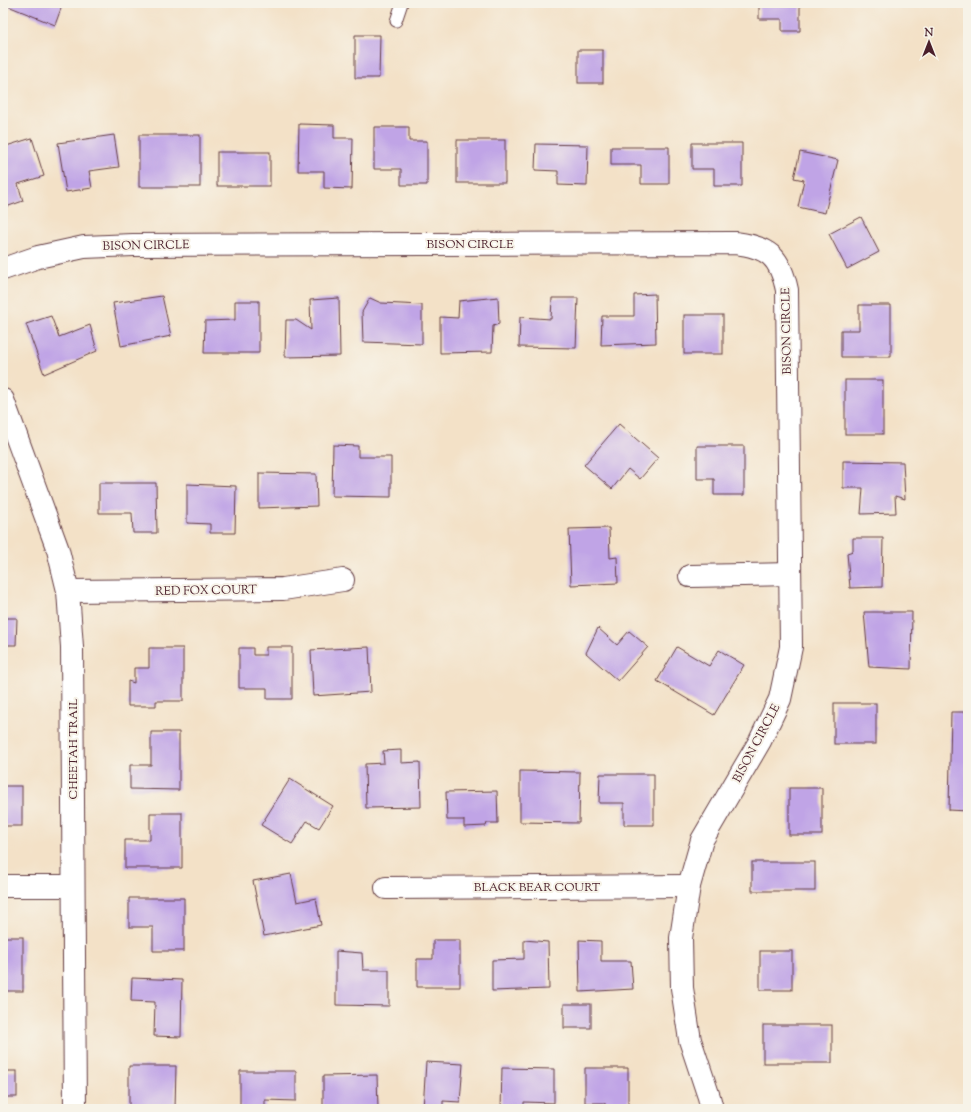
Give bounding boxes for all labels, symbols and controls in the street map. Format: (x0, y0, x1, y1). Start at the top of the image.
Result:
north arrow (909, 22, 949, 62)
text: N (924, 25, 934, 41)
street label: BISON CIRCLE (102, 236, 190, 256)
street label: BISON CIRCLE (427, 236, 514, 254)
street label: BISON CIRCLE (777, 287, 797, 375)
street label: RED FOX COURT (155, 581, 258, 601)
street label: CHEETAH TRAIL (65, 699, 83, 799)
street label: BISON CIRCLE (729, 700, 786, 786)
street label: BLACK BEAR COURT (474, 879, 601, 897)

